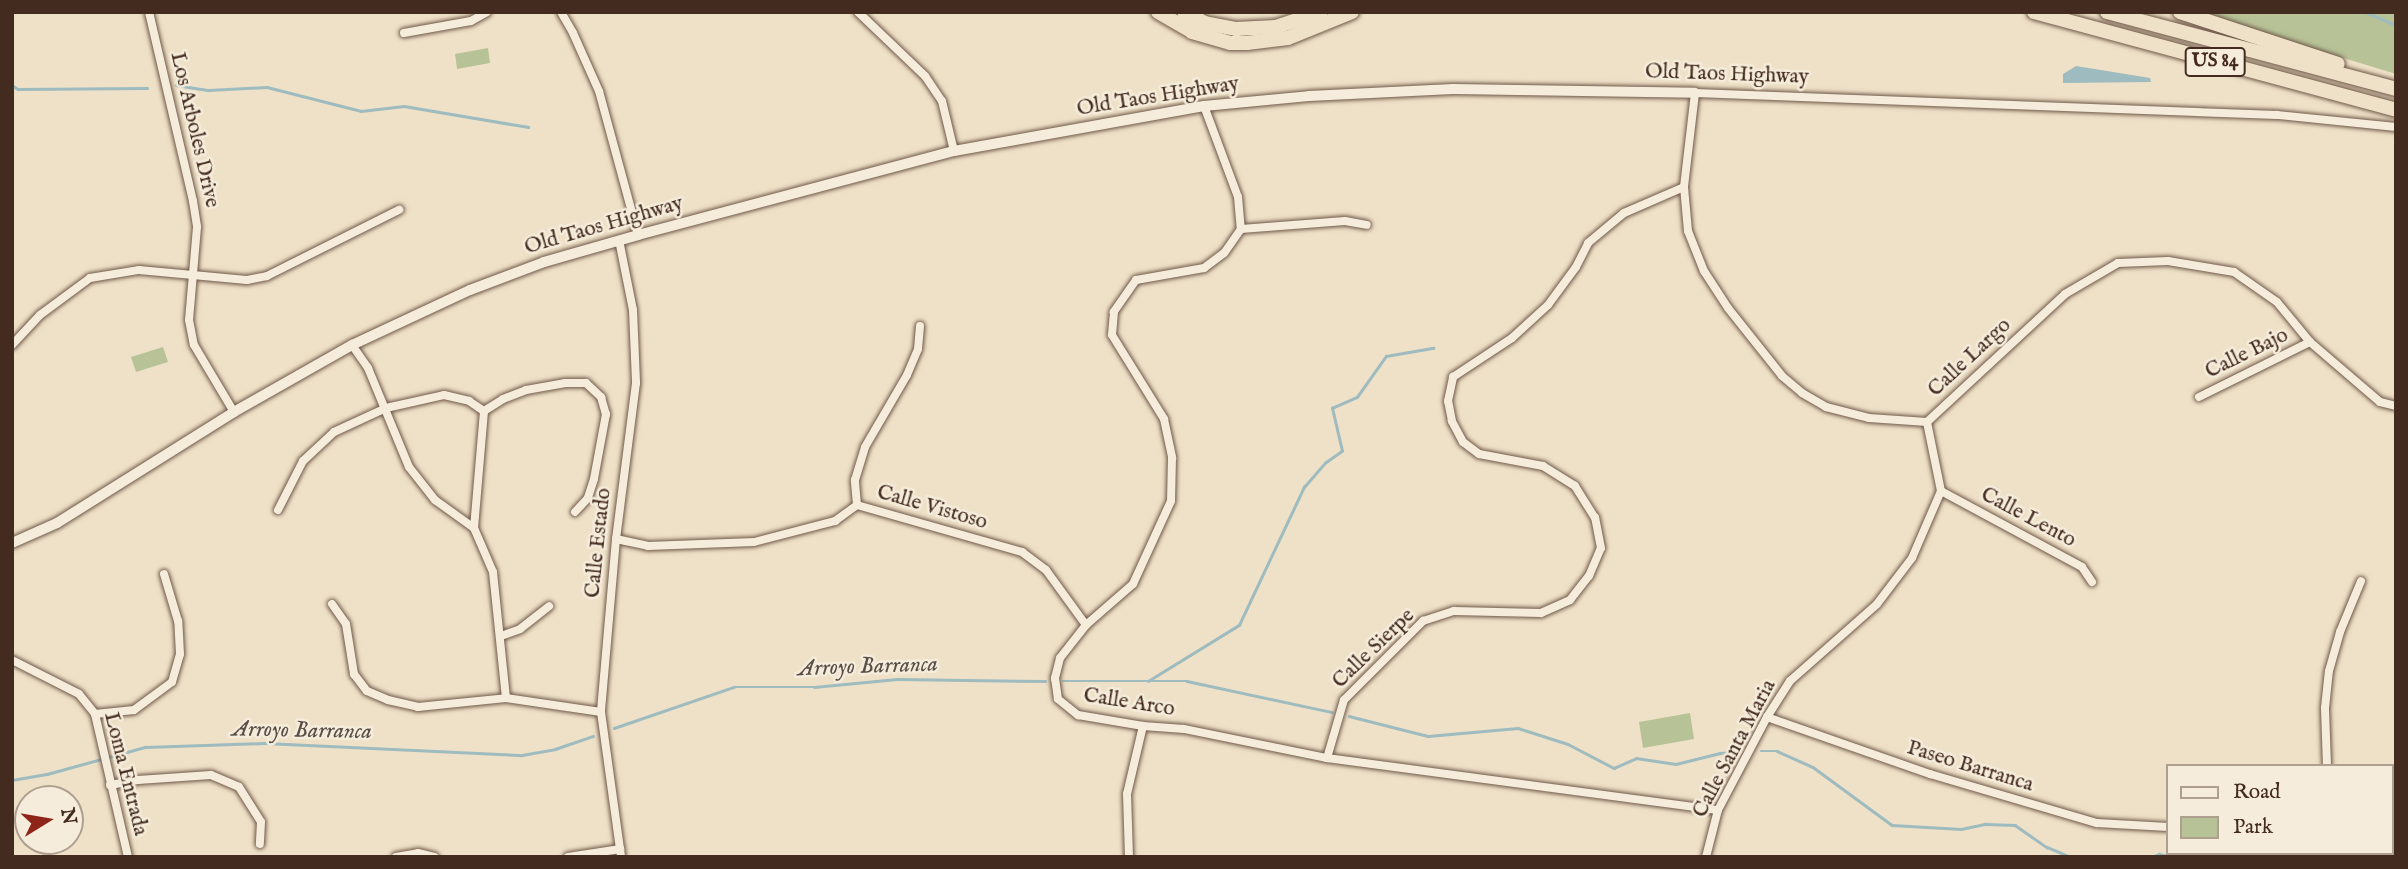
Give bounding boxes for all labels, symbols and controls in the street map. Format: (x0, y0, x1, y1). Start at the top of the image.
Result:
road number: US 84 (2184, 46, 2246, 78)
street label: Los Arboles Drive (164, 50, 224, 210)
street label: Old Taos Highway (1645, 60, 1809, 90)
street label: Old Taos Highway (1075, 72, 1241, 122)
street label: Old Taos Highway (522, 191, 686, 261)
street label: Calle Largo (1923, 313, 2017, 403)
street label: Calle Bajo (2201, 323, 2293, 385)
street label: Calle Vistoso (874, 480, 990, 536)
street label: Calle Lento (1976, 482, 2080, 554)
street label: Calle Estado (581, 487, 617, 599)
street label: Calle Sierpe (1328, 604, 1420, 694)
water label: Arroyo Barranca (798, 651, 938, 683)
street label: Calle Santa Maria (1688, 676, 1782, 822)
street label: Calle Arco (1082, 683, 1176, 723)
street label: Loma Entrada (97, 710, 153, 838)
water label: Arroyo Barranca (232, 716, 372, 746)
street label: Paseo Barranca (1904, 736, 2036, 798)
legend (2166, 764, 2394, 855)
text: Road (2233, 779, 2280, 806)
north arrow (14, 785, 84, 855)
text: N (54, 806, 81, 827)
text: Park (2233, 814, 2273, 841)

